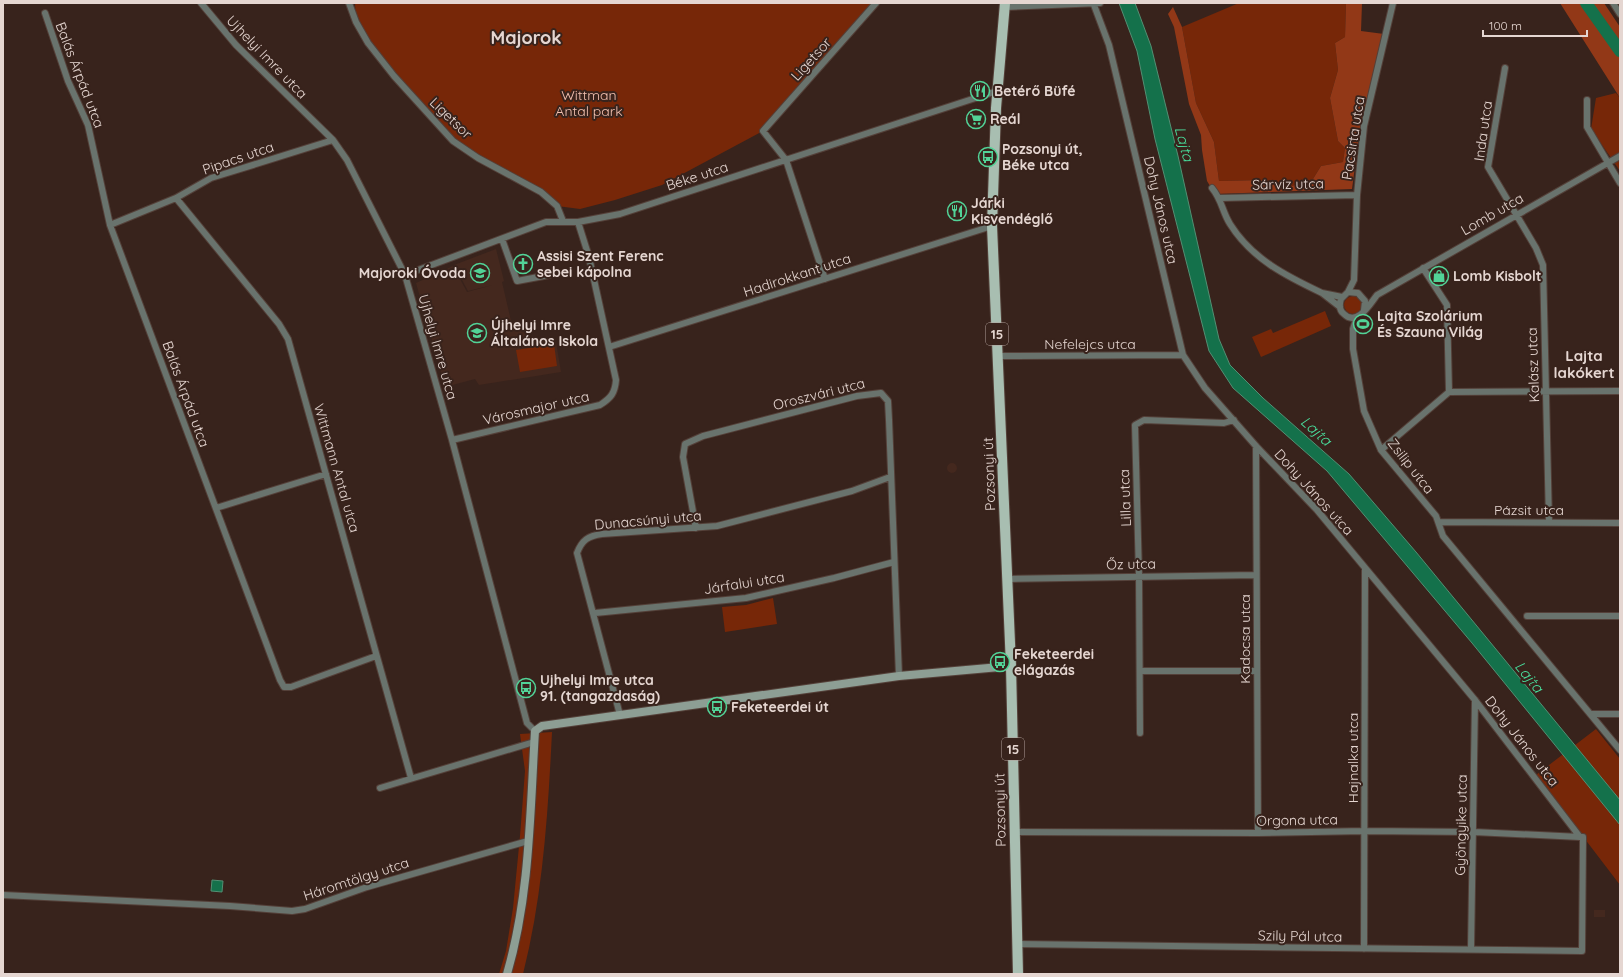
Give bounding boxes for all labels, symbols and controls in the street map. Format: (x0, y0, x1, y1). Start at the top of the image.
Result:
street label: Ujhelyi Imre utca (223, 12, 311, 102)
scale bar (1483, 12, 1587, 38)
text: 100 m (1489, 18, 1522, 33)
street label: Balás Árpád utca (52, 20, 108, 130)
district label: Majorok (490, 26, 562, 49)
street label: Ligetsor (787, 33, 836, 84)
restaurant icon: Betérő Büfé (969, 80, 991, 102)
place label: Betérő Büfé (994, 82, 1075, 100)
park label: Wittman Antal park (555, 86, 623, 120)
street label: Ligetsor (426, 93, 476, 143)
street label: Pacsirta utca (1338, 95, 1368, 181)
street label: Inda utca (1470, 100, 1496, 162)
supermarket icon: Reál (965, 108, 987, 130)
place label: Reál (990, 110, 1020, 128)
water label: Lajta (1171, 124, 1198, 164)
street label: Pipacs utca (200, 137, 276, 179)
place label: Pozsonyi út, Béke utca (1002, 140, 1083, 174)
bus stop icon: Pozsonyi út, Béke utca (977, 146, 999, 168)
street label: Dohy János utca (1140, 154, 1182, 266)
street label: Béke utca (664, 158, 730, 194)
street label: Sárvíz utca (1252, 174, 1324, 194)
street label: Lomb utca (1457, 189, 1527, 239)
place label: Járki Kisvendéglő (971, 194, 1053, 228)
restaurant icon: Járki Kisvendéglő (946, 200, 968, 222)
place label: Assisi Szent Ferenc sebei kápolna (537, 247, 664, 281)
street label: Hadirokkant utca (741, 249, 853, 301)
church icon: Assisi Szent Ferenc sebei kápolna (512, 253, 534, 275)
school or university icon: Majoroki Óvoda (469, 262, 491, 284)
place label: Majoroki Óvoda (359, 264, 466, 282)
shop icon: Lomb Kisbolt (1428, 265, 1450, 287)
place label: Lomb Kisbolt (1453, 267, 1542, 285)
street label: Ujhelyi Imre utca (414, 292, 462, 402)
place label: Lajta Szolárium És Szauna Világ (1377, 307, 1483, 341)
sports icon: Lajta Szolárium És Szauna Világ (1352, 313, 1374, 335)
place label: Újhelyi Imre Általános Iskola (491, 316, 598, 350)
school or university icon: Újhelyi Imre Általános Iskola (466, 322, 488, 344)
road number: 15 (986, 323, 1008, 345)
street label: Kalász utca (1523, 327, 1543, 403)
street label: Nefelejcs utca (1044, 335, 1136, 353)
street label: Balás Árpád utca (158, 338, 214, 450)
district label: Lajta lakókert (1553, 346, 1615, 382)
street label: Oroszvári utca (771, 374, 867, 414)
street label: Városmajor utca (481, 387, 591, 429)
street label: Wittmann Antal utca (310, 402, 364, 534)
water label: Lajta (1297, 412, 1336, 450)
street label: Zsilip utca (1384, 435, 1438, 497)
street label: Pozsonyi út (979, 437, 999, 511)
street label: Dohy János utca (1270, 445, 1358, 539)
street label: Lilla utca (1115, 469, 1135, 527)
street label: Pázsit utca (1494, 501, 1564, 519)
street label: Dunacsúnyi utca (594, 506, 702, 534)
street label: Őz utca (1106, 555, 1156, 573)
street label: Járfalui utca (702, 568, 786, 598)
street label: Kadocsa utca (1236, 594, 1254, 684)
place label: Feketeerdei elágazás (1014, 645, 1094, 679)
bus stop icon: Feketeerdei elágazás (989, 651, 1011, 673)
water label: Lajta (1511, 657, 1548, 697)
place label: Ujhelyi Imre utca 91. (tangazdaság) (540, 671, 660, 705)
bus stop icon: Ujhelyi Imre utca 91. (tangazdaság) (515, 677, 537, 699)
street label: Dohy János utca (1481, 692, 1563, 790)
bus stop icon: Feketeerdei út (706, 696, 728, 718)
place label: Feketeerdei út (731, 698, 829, 716)
street label: Hajnalka utca (1344, 713, 1362, 803)
road number: 15 (1002, 738, 1024, 760)
street label: Pozsonyi út (990, 773, 1010, 847)
street label: Gyöngyike utca (1451, 774, 1471, 876)
street label: Orgona utca (1256, 810, 1338, 830)
street label: Háromtölgy utca (301, 853, 411, 905)
street label: Szily Pál utca (1258, 926, 1342, 946)

